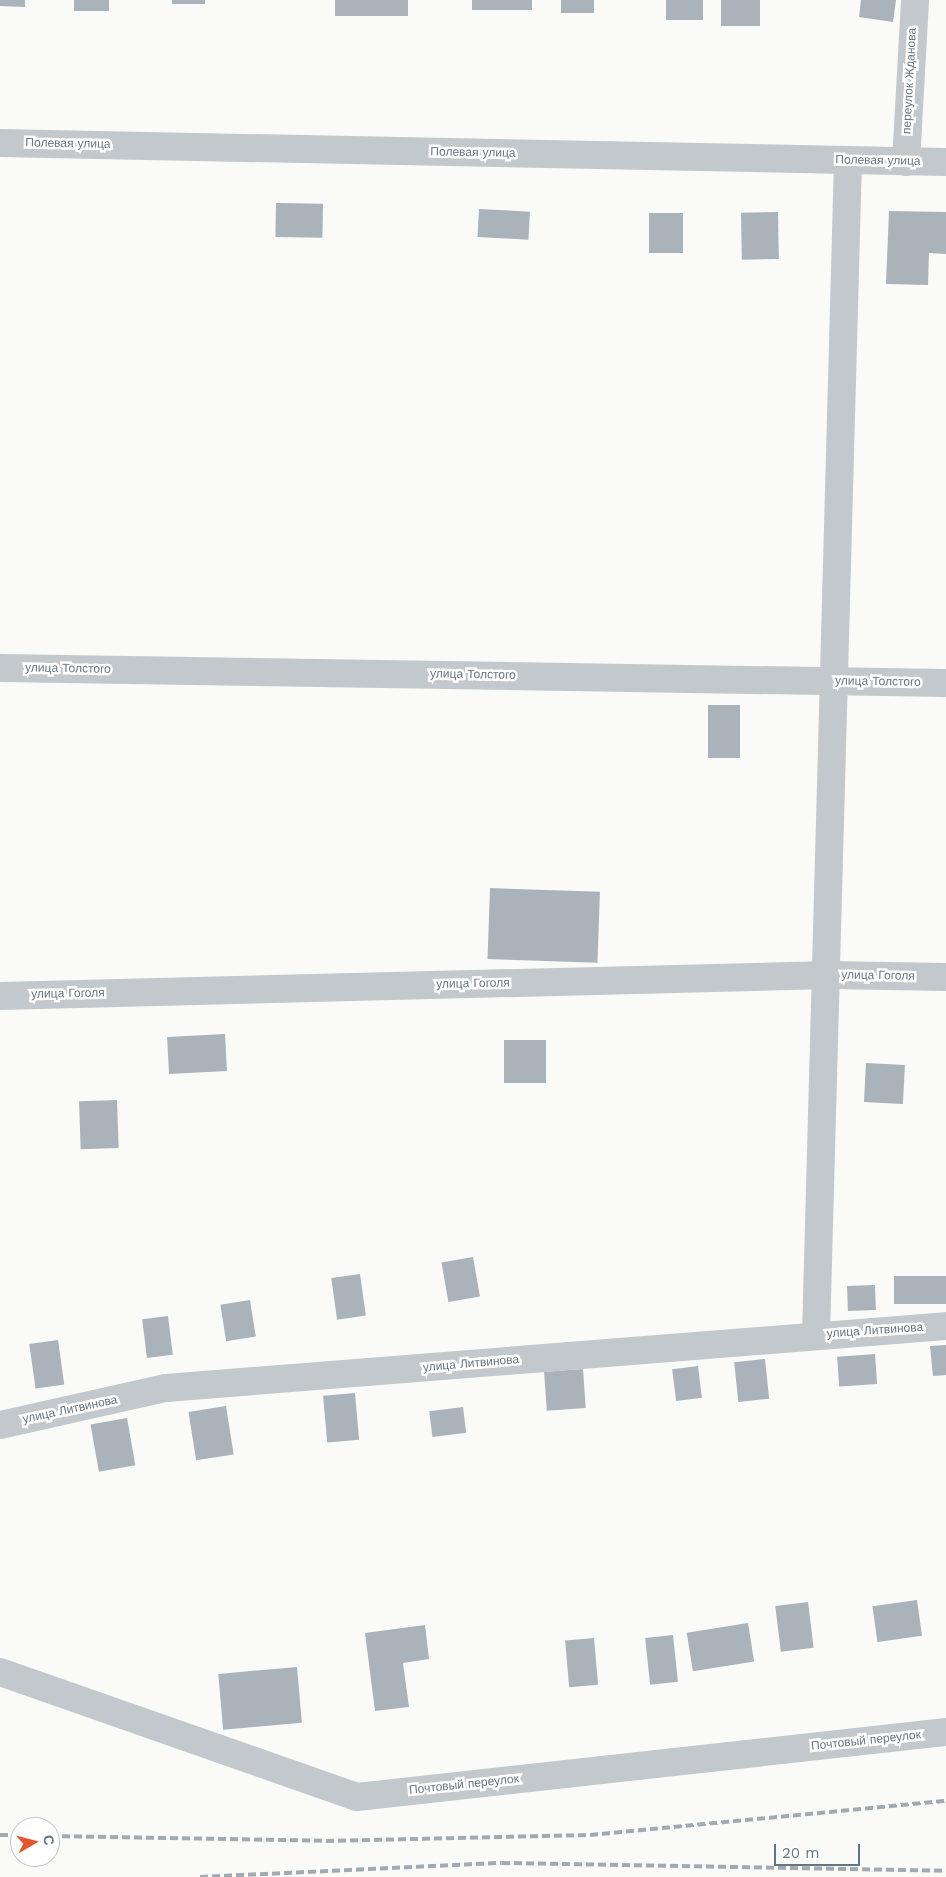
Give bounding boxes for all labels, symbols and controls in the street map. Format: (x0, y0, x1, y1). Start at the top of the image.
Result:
street label: переулок Жданова (900, 28, 920, 134)
street label: Полевая улица (25, 136, 111, 152)
street label: Полевая улица (430, 145, 516, 161)
street label: Полевая улица (835, 153, 921, 169)
street label: улица Толстого (25, 661, 111, 677)
street label: улица Толстого (430, 667, 516, 683)
street label: улица Толстого (835, 674, 921, 690)
street label: улица Гоголя (841, 968, 915, 984)
street label: улица Гоголя (436, 976, 510, 992)
street label: улица Гоголя (31, 986, 105, 1002)
street label: улица Литвинова (826, 1320, 924, 1342)
street label: улица Литвинова (422, 1353, 520, 1375)
street label: улица Литвинова (21, 1393, 119, 1427)
street label: Почтовый переулок (810, 1728, 922, 1754)
street label: Почтовый переулок (408, 1772, 520, 1798)
north arrow (10, 1817, 60, 1867)
text: С (40, 1834, 57, 1846)
scale bar (776, 1834, 862, 1866)
text: 20 m (782, 1844, 820, 1862)

